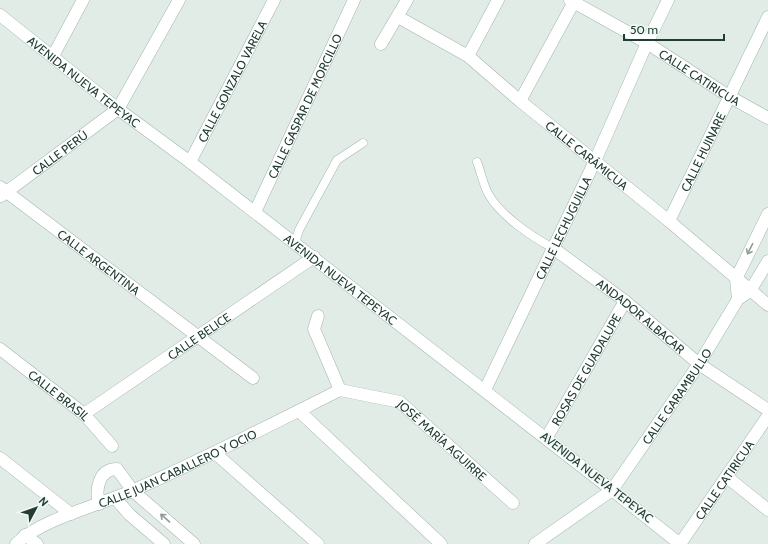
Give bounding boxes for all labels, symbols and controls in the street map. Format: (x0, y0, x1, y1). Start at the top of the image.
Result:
scale bar (624, 16, 724, 42)
street label: CALLE GONZALO VARELA (194, 17, 270, 145)
text: 50 m (630, 22, 658, 37)
street label: CALLE GASPAR DE MORCILLO (264, 31, 345, 181)
street label: AVENIDA NUEVA TEPEYAC (25, 33, 143, 130)
street label: CALLE CATIRICUA (656, 45, 743, 109)
street label: CALLE HUINARE (677, 109, 728, 194)
street label: CALLE CARÁMICUA (543, 117, 632, 193)
street label: CALLE PERÚ (29, 127, 90, 178)
street label: CALLE LECHUGUILLA (532, 173, 594, 282)
street label: CALLE ARGENTINA (55, 226, 144, 298)
street label: AVENIDA NUEVA TEPEYAC (281, 230, 400, 328)
one-way arrow (746, 243, 753, 255)
street label: ANDADOR ALBACAR (594, 275, 689, 357)
street label: CALLE BELICE (164, 309, 234, 362)
street label: ROSAS DE GUADALUPE (548, 310, 624, 428)
street label: CALLE GARAMBULLO (638, 345, 714, 447)
street label: CALLE BRASIL (25, 366, 93, 423)
street label: JOSÉ MARÍA AGUIRRE (394, 395, 490, 484)
street label: CALLE JUAN CABALLERO Y OCIO (96, 426, 259, 510)
street label: AVENIDA NUEVA TEPEYAC (538, 428, 656, 526)
street label: CALLE CATIRICUA (692, 436, 757, 522)
north arrow (16, 488, 56, 528)
text: N (36, 494, 51, 509)
one-way arrow (160, 514, 170, 523)

